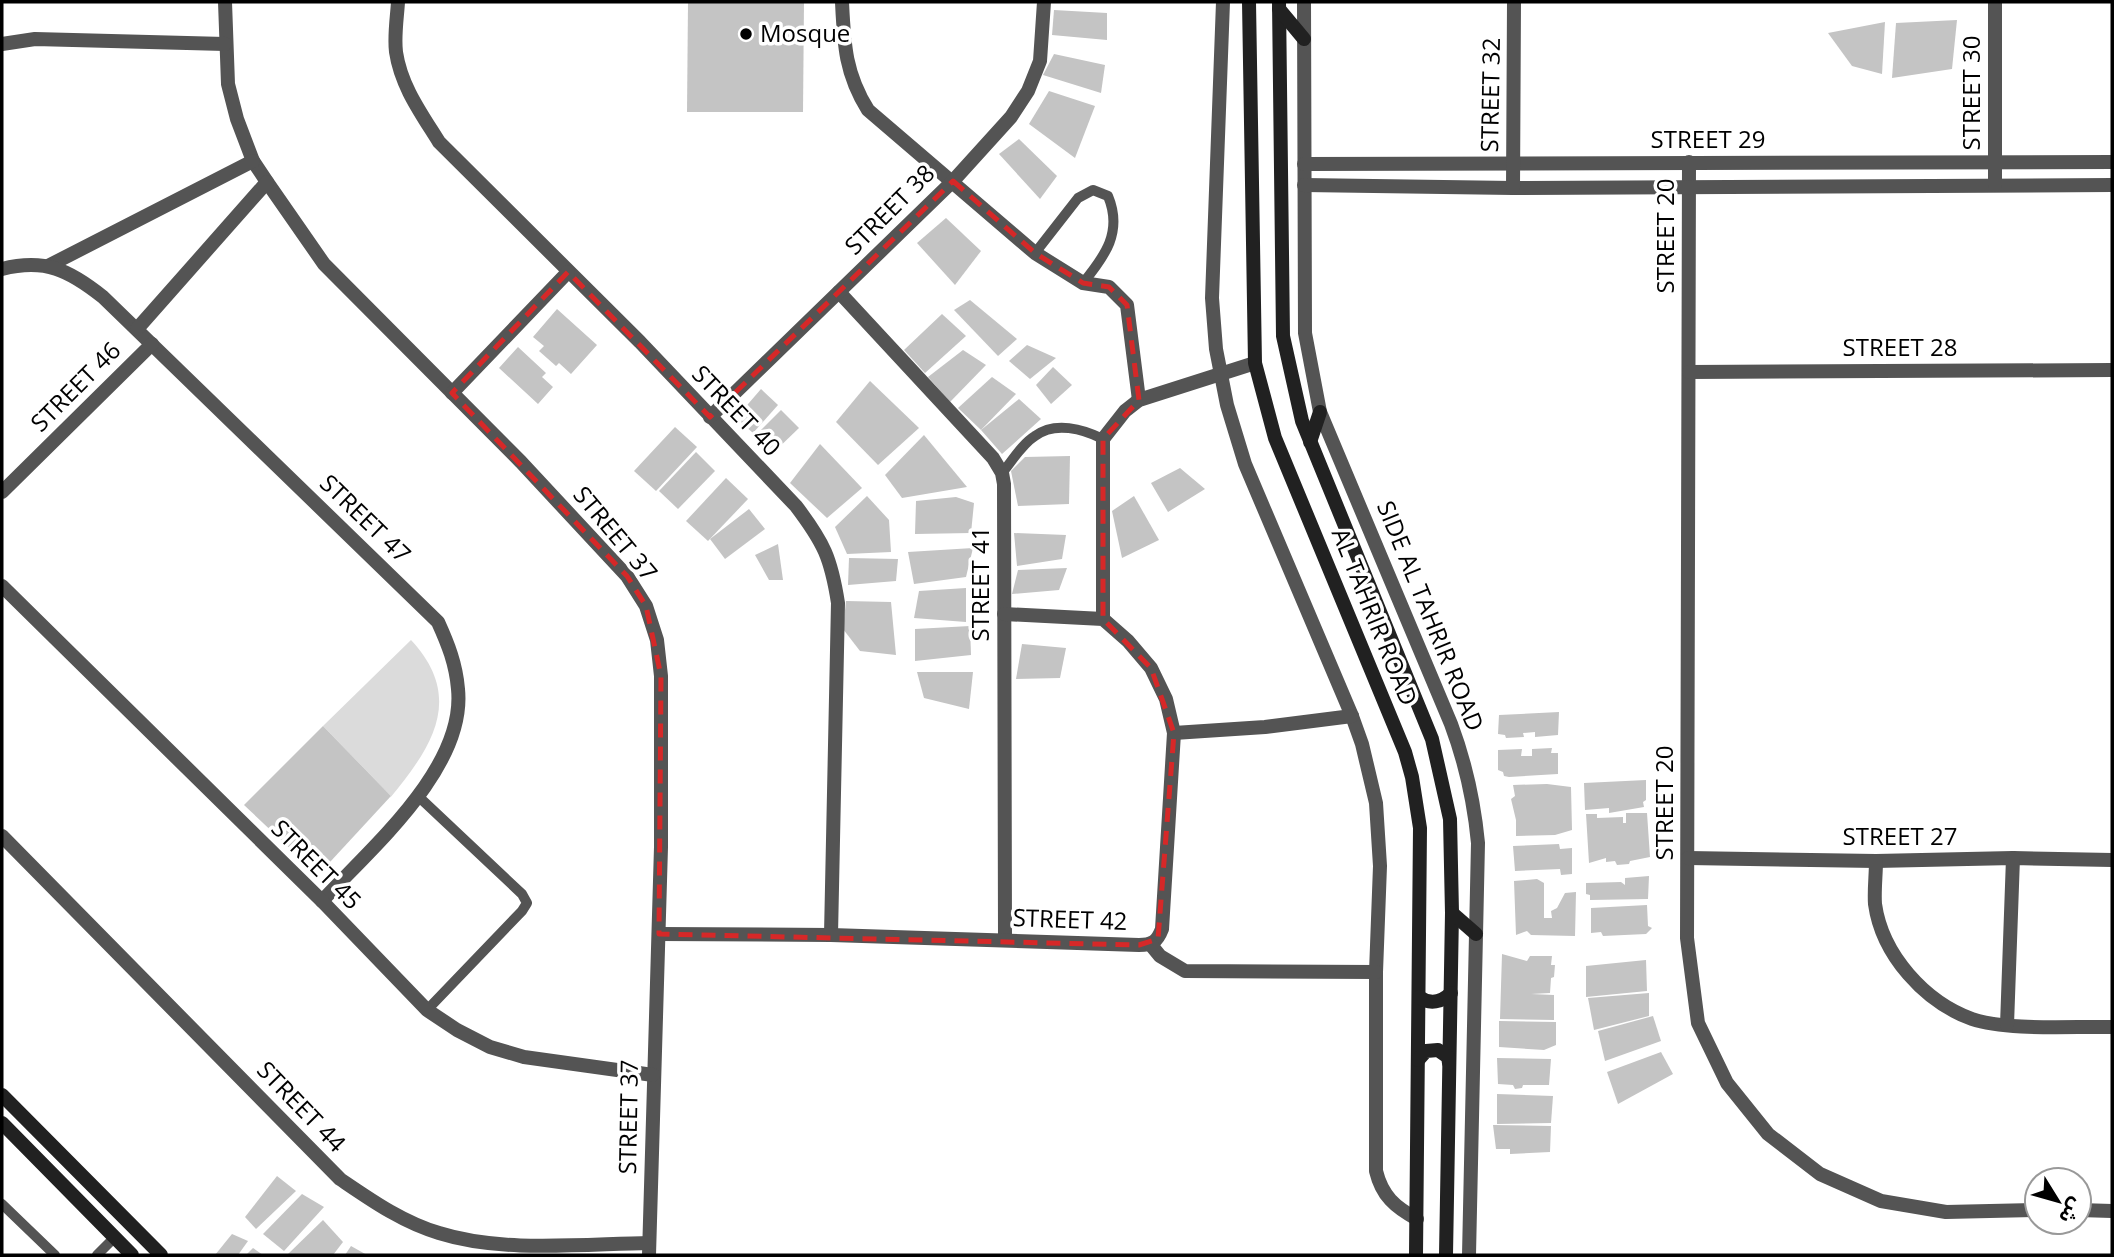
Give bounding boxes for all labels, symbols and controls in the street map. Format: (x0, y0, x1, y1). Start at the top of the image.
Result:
place label: Mosque (760, 16, 850, 49)
marker: Mosque (738, 26, 754, 42)
street label: STREET 30 (1954, 36, 1987, 150)
street label: STREET 32 (1472, 37, 1507, 153)
street label: STREET 29 (1651, 122, 1765, 155)
street label: STREET 38 (837, 157, 941, 261)
street label: STREET 20 (1648, 179, 1681, 293)
street label: STREET 28 (1843, 330, 1957, 363)
street label: STREET 46 (23, 334, 127, 438)
street label: STREET 40 (685, 357, 789, 463)
street label: STREET 47 (313, 466, 419, 570)
street label: STREET 37 (567, 478, 666, 588)
street label: SIDE AL TAHRIR ROAD (1371, 497, 1489, 735)
street label: AL TAHRIR ROAD (1325, 524, 1423, 710)
street label: STREET 41 (963, 527, 996, 641)
street label: STREET 20 (1647, 746, 1680, 860)
street label: STREET 45 (265, 812, 369, 916)
street label: STREET 27 (1843, 819, 1957, 852)
street label: STREET 42 (1012, 900, 1128, 937)
street label: STREET 44 (250, 1053, 354, 1159)
street label: STREET 37 (610, 1059, 645, 1175)
north arrow (2023, 1166, 2093, 1236)
text: ش (2053, 1193, 2090, 1229)

